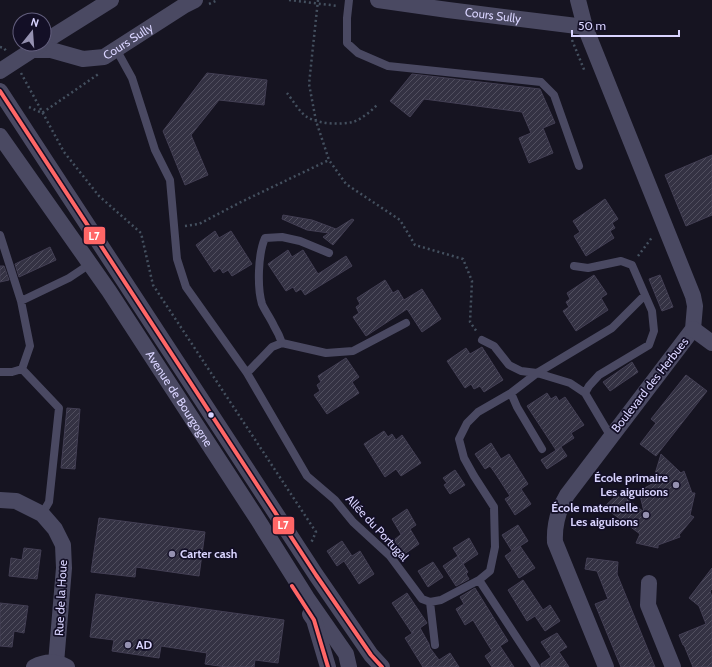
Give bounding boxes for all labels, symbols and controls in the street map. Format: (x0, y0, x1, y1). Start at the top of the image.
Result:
street label: Cours Sully (464, 4, 522, 26)
north arrow (12, 12, 52, 52)
scale bar (572, 12, 679, 38)
text: N (29, 15, 41, 30)
text: 50 m (578, 18, 606, 33)
street label: Cours Sully (100, 20, 156, 63)
line badge: L7 (83, 226, 106, 245)
text: L7 (88, 229, 100, 243)
street label: Boulevard des Herbues (608, 334, 691, 435)
street label: Avenue de Bourgogne (143, 348, 216, 449)
unlabelled marker (206, 410, 216, 420)
place label: École primaire Les aiguisons (594, 470, 668, 499)
marker: École primaire Les aiguisons (671, 480, 681, 490)
street label: Allée du Portugal (343, 491, 412, 564)
place label: École maternelle Les aiguisons (551, 500, 638, 529)
marker: École maternelle Les aiguisons (641, 510, 651, 520)
line badge: L7 (272, 516, 295, 535)
text: L7 (277, 518, 289, 532)
place label: Carter cash (180, 546, 237, 561)
marker: Carter cash (167, 549, 177, 559)
street label: Rue de la Houe (51, 559, 70, 636)
place label: AD (136, 637, 153, 652)
marker: AD (123, 640, 133, 650)

